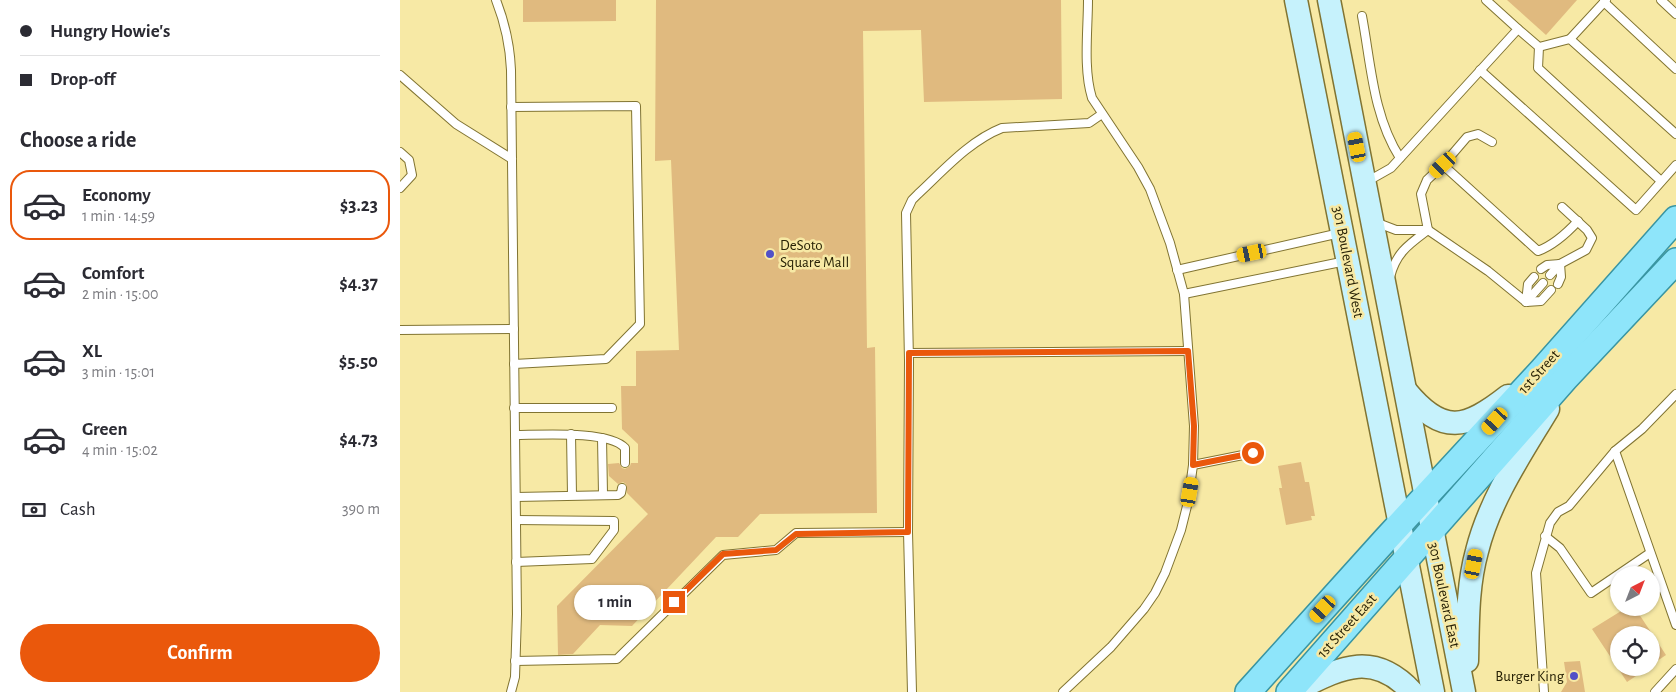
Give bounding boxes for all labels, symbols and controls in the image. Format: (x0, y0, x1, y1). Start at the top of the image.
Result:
text: Hungry Howie's (50, 22, 170, 41)
text: Drop-off (50, 70, 115, 89)
text: Choose a ride (20, 129, 136, 151)
car (1346, 131, 1367, 163)
car (1426, 149, 1459, 181)
icon: car (22, 183, 67, 228)
text: Economy (82, 186, 151, 205)
text: $3.23 (340, 196, 378, 215)
street label: 301 Boulevard West (1330, 205, 1366, 319)
text: 1 min · 14:59 (82, 208, 155, 224)
place label: DeSoto Square Mall (780, 238, 849, 270)
car (1235, 243, 1268, 263)
marker: DeSoto Square Mall (764, 248, 776, 260)
icon: car (22, 261, 67, 306)
text: Comfort (82, 264, 144, 283)
text: $4.37 (339, 274, 378, 293)
text: 2 min · 15:00 (82, 286, 159, 302)
icon: car (22, 339, 67, 384)
text: XL (82, 342, 102, 361)
street label: 1st Street (1516, 347, 1563, 397)
text: $5.50 (339, 352, 378, 371)
text: 3 min · 15:01 (82, 364, 155, 380)
car (1479, 405, 1510, 437)
icon: car (22, 417, 67, 462)
text: Green (82, 420, 128, 439)
text: $4.73 (339, 430, 378, 449)
text: 4 min · 15:02 (82, 442, 158, 458)
route start (1242, 442, 1264, 464)
car (1180, 476, 1199, 508)
icon: cash (20, 496, 48, 524)
text: Cash (60, 500, 96, 519)
text: 390 m (342, 501, 380, 517)
street label: 301 Boulevard East (1425, 541, 1463, 649)
car (1463, 548, 1484, 580)
north arrow (1610, 566, 1660, 616)
map controls (1610, 566, 1660, 676)
callout: 1 min (574, 584, 656, 620)
route end (663, 591, 685, 613)
street label: 1st Street East (1315, 591, 1379, 661)
car (1307, 593, 1338, 625)
text: 1 min (598, 594, 632, 610)
button: Confirm (20, 624, 380, 682)
button: locate (1610, 626, 1660, 676)
place label: Burger King (1495, 669, 1565, 684)
marker: Burger King (1568, 670, 1580, 682)

